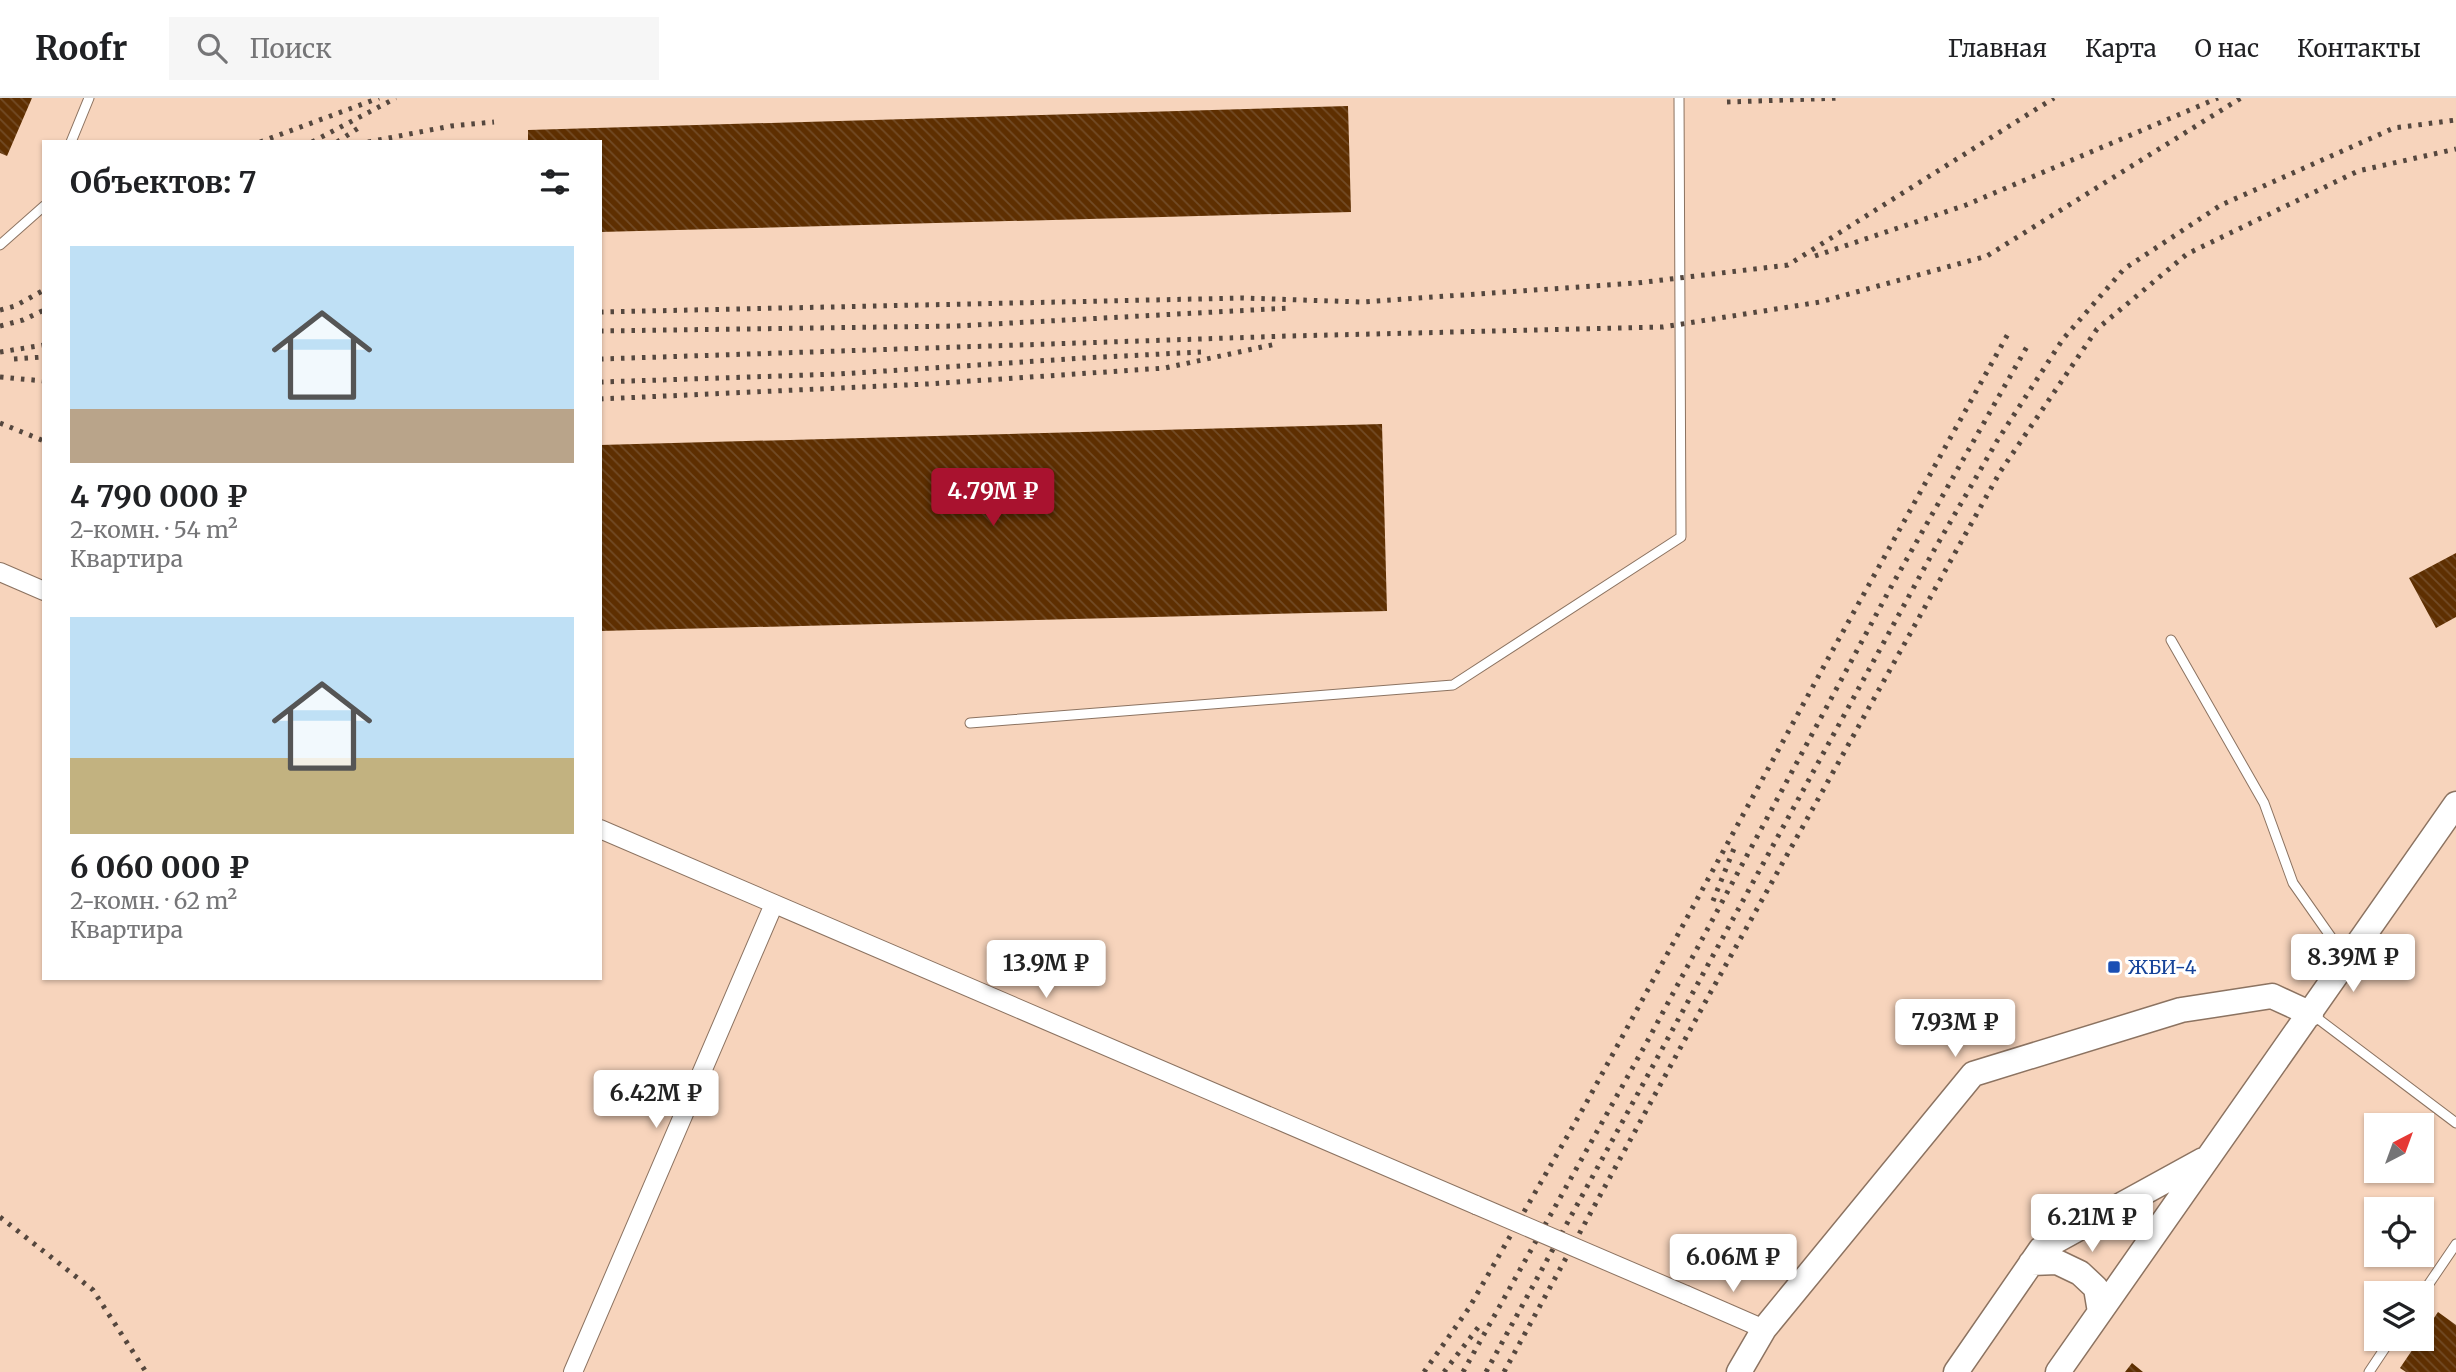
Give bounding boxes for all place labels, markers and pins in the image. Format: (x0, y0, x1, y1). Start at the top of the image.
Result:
pin: 4.79M ₽ (928, 468, 1058, 528)
pin: 8.39M ₽ (2288, 934, 2418, 994)
pin: 13.9M ₽ (981, 940, 1111, 1000)
place label: ЖБИ-4 (2128, 955, 2197, 979)
marker: ЖБИ-4 (2106, 959, 2122, 975)
pin: 7.93M ₽ (1890, 1000, 2020, 1059)
pin: 6.42M ₽ (591, 1070, 721, 1130)
pin: 6.21M ₽ (2027, 1194, 2157, 1254)
pin: 6.06M ₽ (1668, 1234, 1798, 1294)

